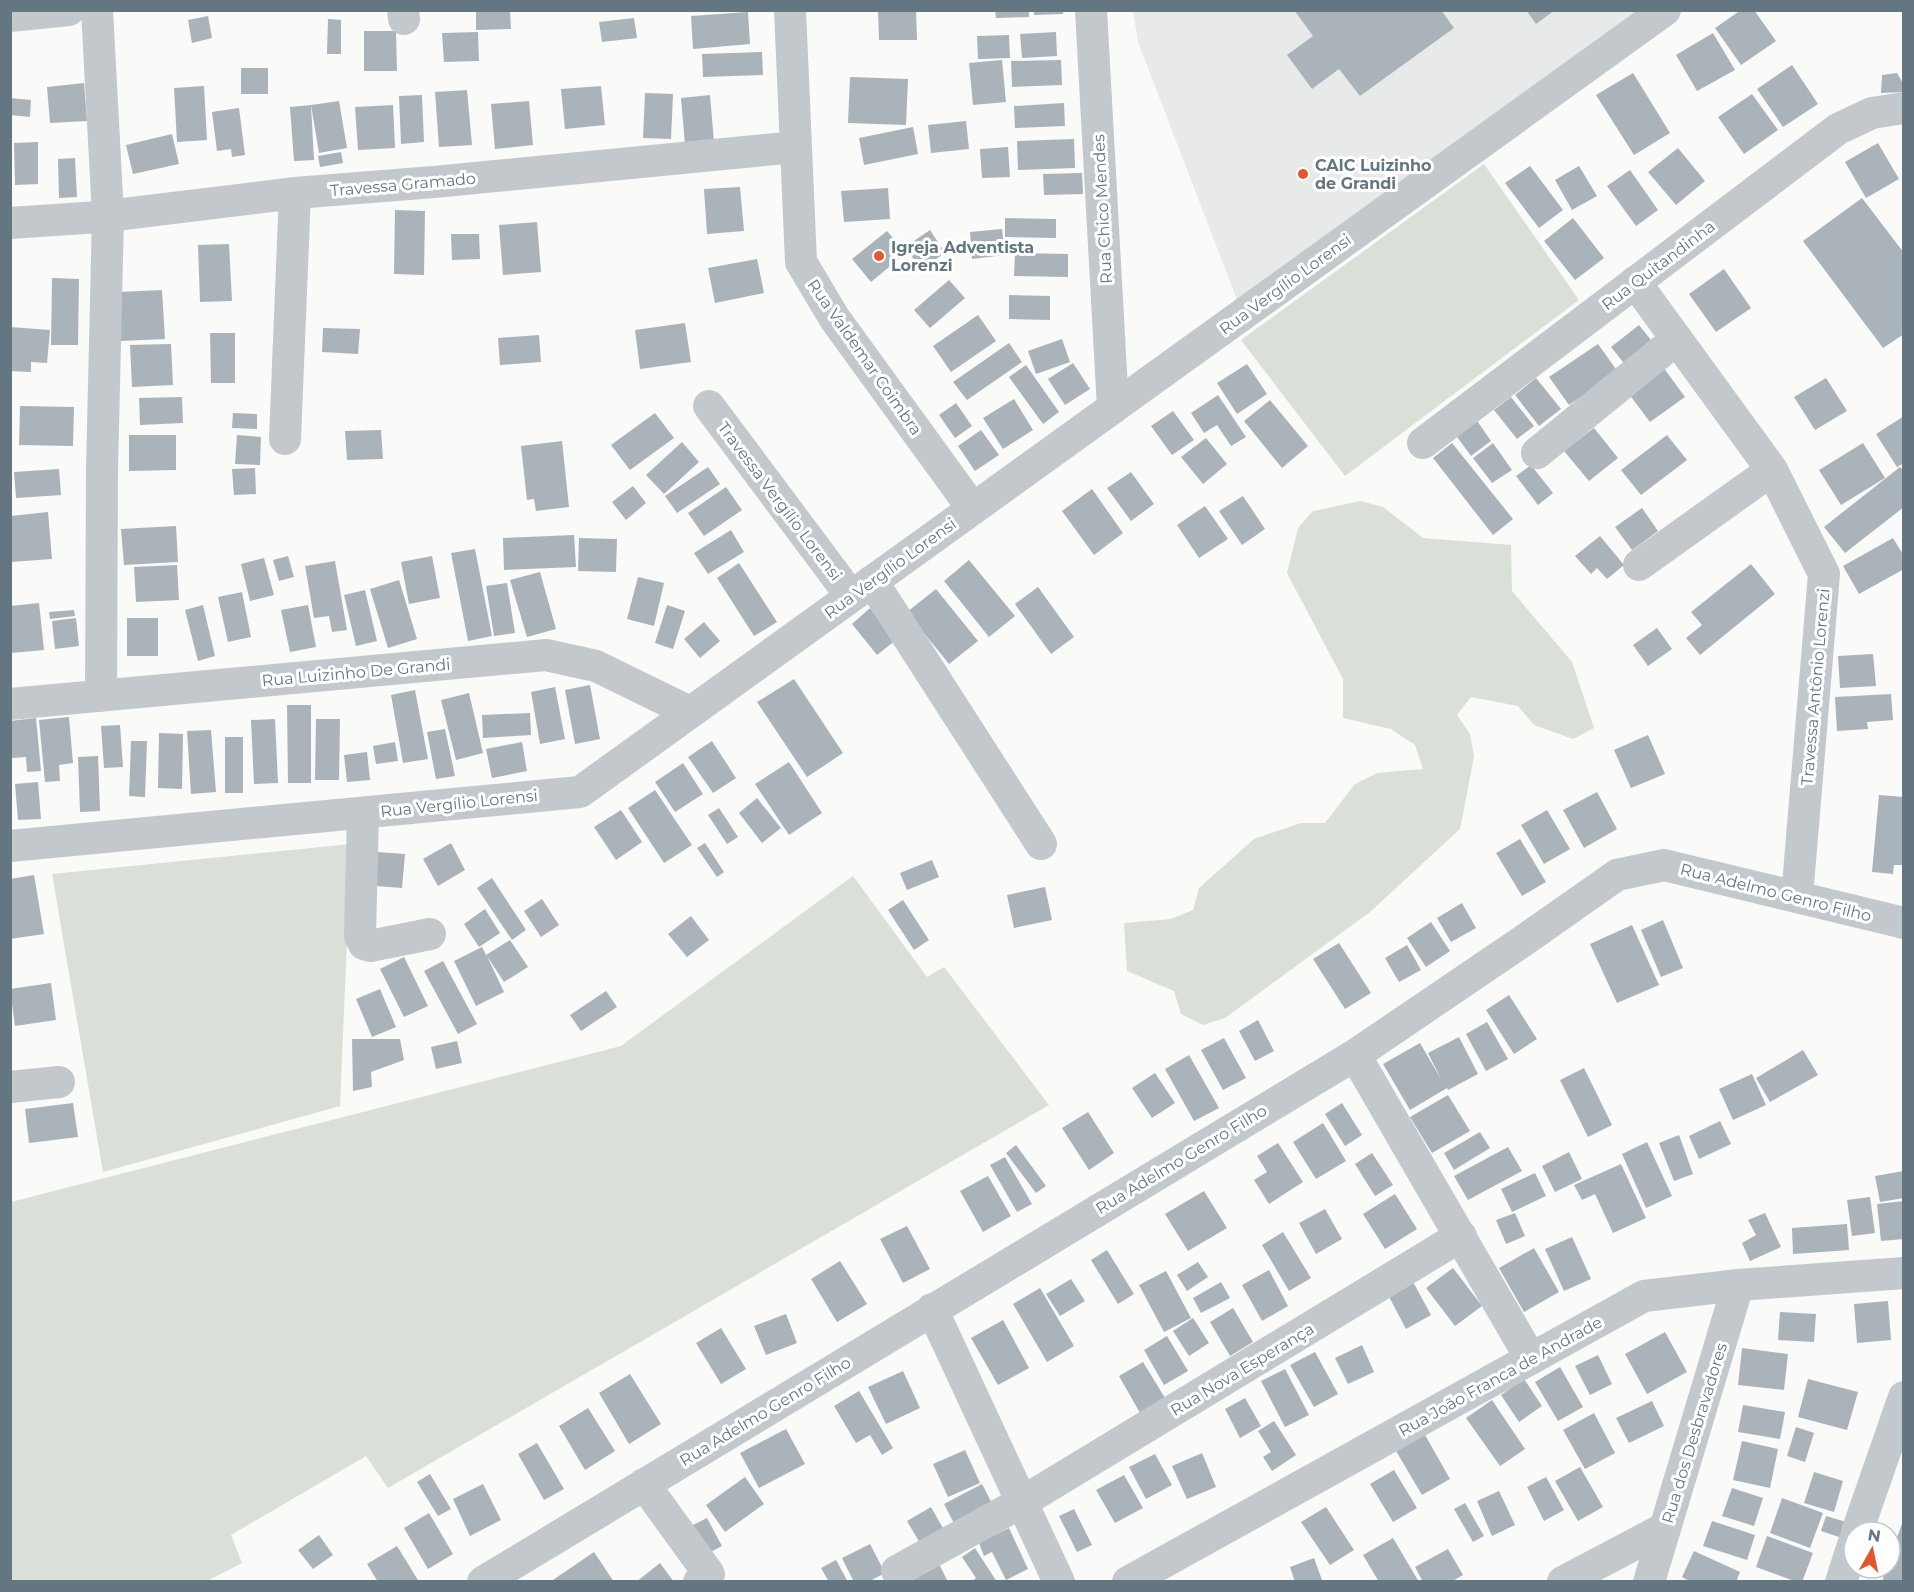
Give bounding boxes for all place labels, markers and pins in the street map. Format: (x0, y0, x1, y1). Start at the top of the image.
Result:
place label: CAIC Luizinho de Grandi (1315, 156, 1432, 193)
marker: CAIC Luizinho de Grandi (1296, 167, 1310, 181)
place label: Igreja Adventista Lorenzi (891, 238, 1034, 275)
marker: Igreja Adventista Lorenzi (872, 249, 886, 263)

